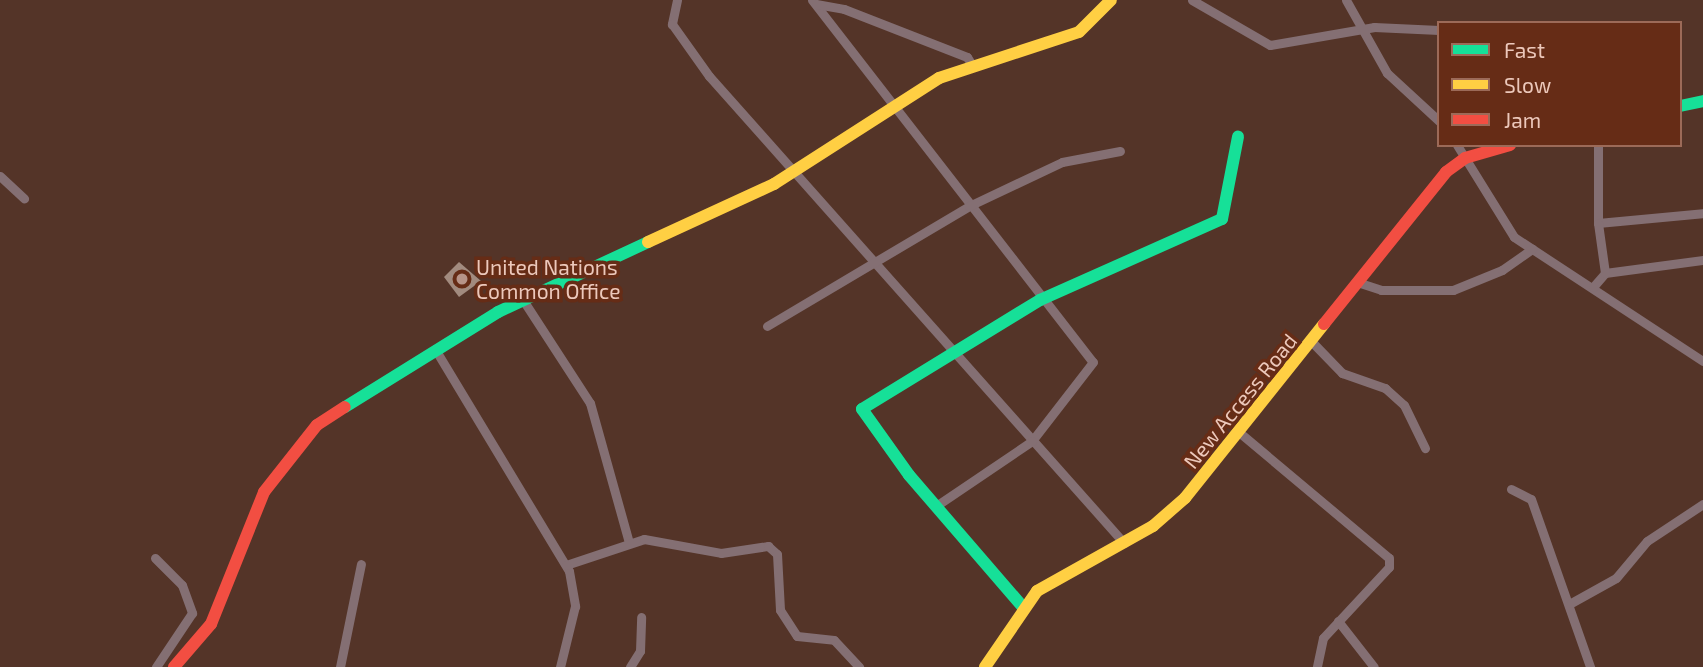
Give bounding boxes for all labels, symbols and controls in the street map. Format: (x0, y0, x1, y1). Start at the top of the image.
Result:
legend (1437, 21, 1682, 147)
text: Fast (1504, 37, 1545, 62)
text: Slow (1504, 72, 1551, 97)
text: Jam (1504, 107, 1541, 132)
place label: United Nations Common Office (476, 254, 620, 304)
marker: United Nations Common Office (454, 271, 470, 287)
street label: New Access Road (1178, 328, 1302, 474)

